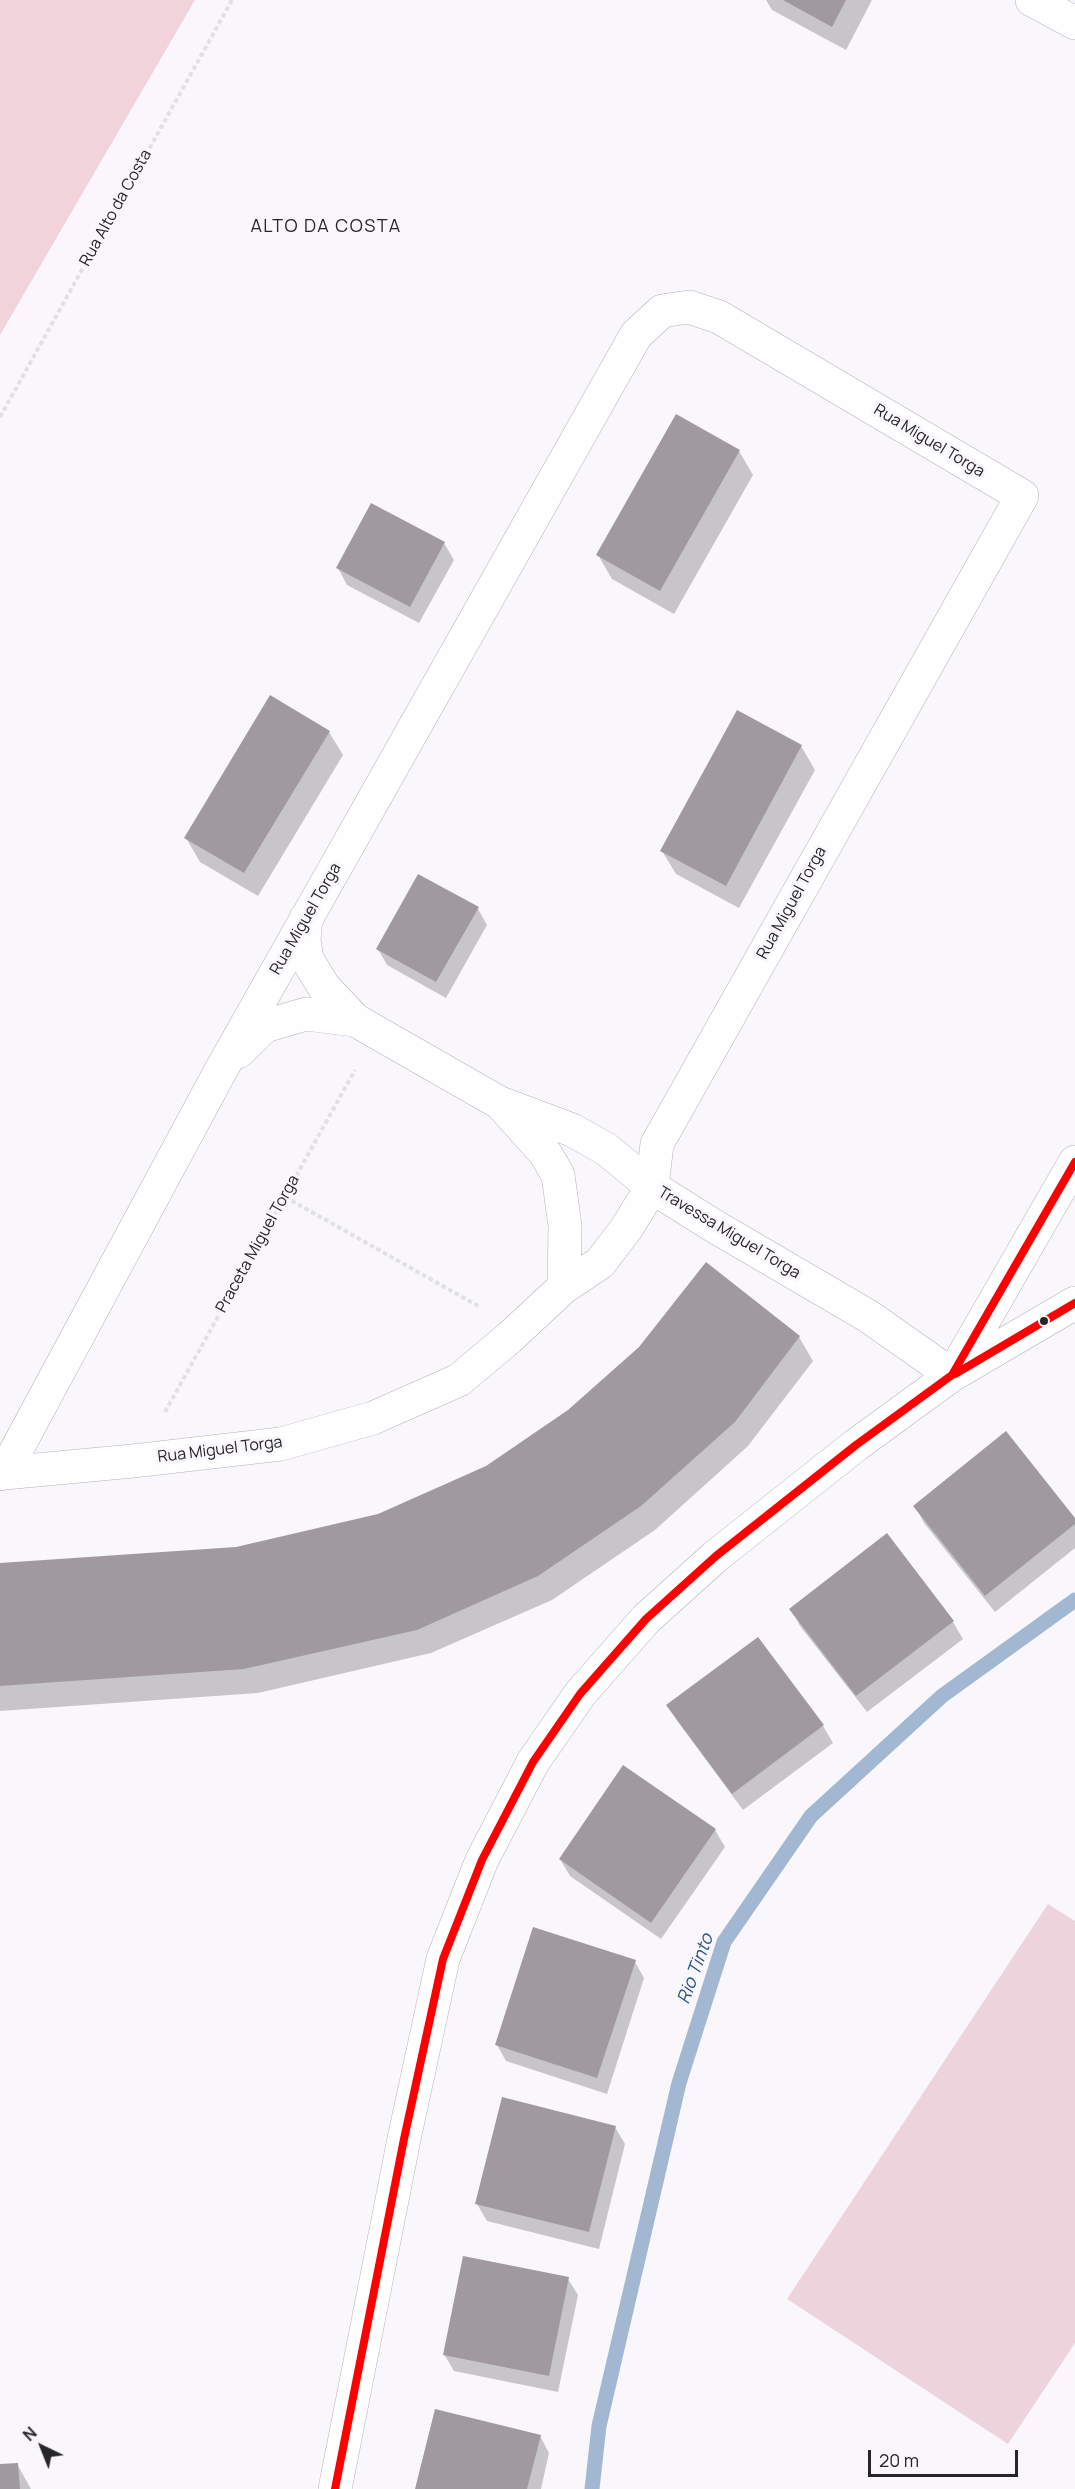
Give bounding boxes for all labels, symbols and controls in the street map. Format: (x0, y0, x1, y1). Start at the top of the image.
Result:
street label: Rua Alto da Costa (76, 146, 156, 270)
district label: ALTO DA COSTA (250, 216, 402, 238)
street label: Rua Miguel Torga (870, 400, 988, 482)
street label: Rua Miguel Torga (753, 843, 831, 963)
street label: Rua Miguel Torga (266, 860, 346, 978)
street label: Praceta Miguel Torga (212, 1172, 304, 1316)
street label: Travessa Miguel Torga (654, 1183, 804, 1283)
unlabelled marker (1038, 1315, 1050, 1327)
street label: Rua Miguel Torga (156, 1433, 284, 1467)
water label: Rio Tinto (673, 1931, 719, 2007)
north arrow (12, 2417, 72, 2477)
text: N (18, 2422, 41, 2446)
scale bar (871, 2438, 1021, 2476)
text: 20 m (879, 2448, 919, 2472)

